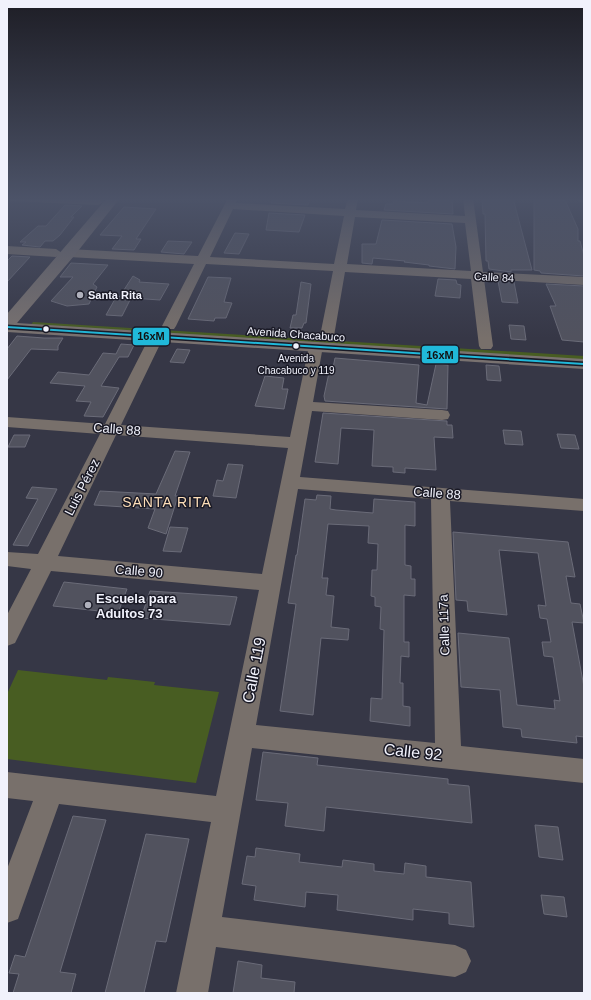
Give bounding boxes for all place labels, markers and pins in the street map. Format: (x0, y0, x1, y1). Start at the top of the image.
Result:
place label: Santa Rita (88, 289, 143, 301)
marker: Santa Rita (75, 290, 85, 300)
unlabelled marker (41, 324, 51, 334)
marker: Avenida Chacabuco y 119 (291, 341, 301, 351)
place label: Avenida Chacabuco y 119 (257, 353, 335, 376)
place label: Escuela para Adultos 73 (96, 591, 177, 621)
marker: Escuela para Adultos 73 (83, 600, 93, 610)

